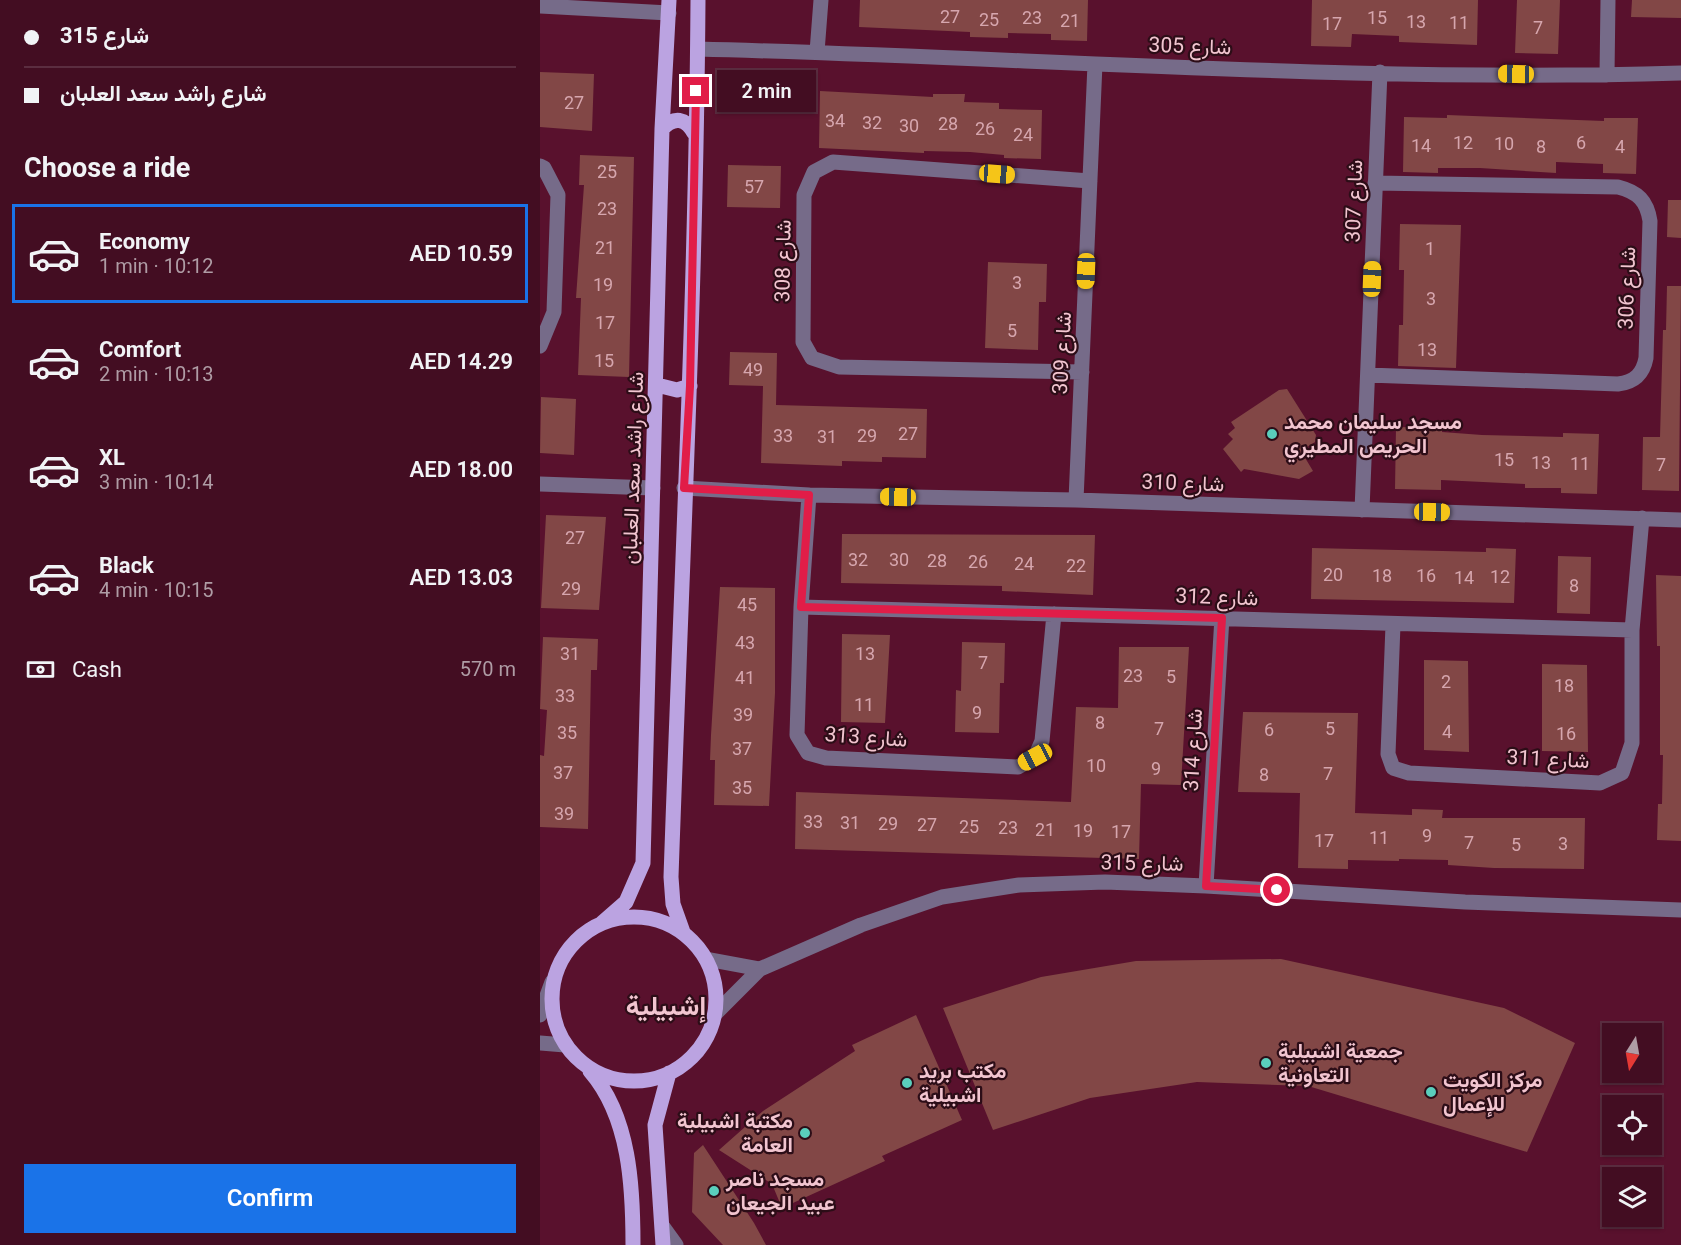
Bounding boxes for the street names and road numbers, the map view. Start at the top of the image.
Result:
street label: شارع 305 [1148,33,1232,61]
street label: شارع 307 [1341,159,1369,243]
street label: شارع 308 [770,219,798,303]
street label: شارع 306 [1614,246,1642,330]
street label: شارع 309 [1048,311,1078,395]
street label: شارع راشد سعد العلبان [618,371,650,565]
street label: شارع 310 [1141,470,1225,498]
street label: شارع 312 [1175,584,1259,612]
street label: شارع 314 [1179,708,1209,792]
street label: شارع 313 [824,722,908,754]
street label: شارع 311 [1506,745,1590,775]
street label: شارع 315 [1100,850,1184,878]

